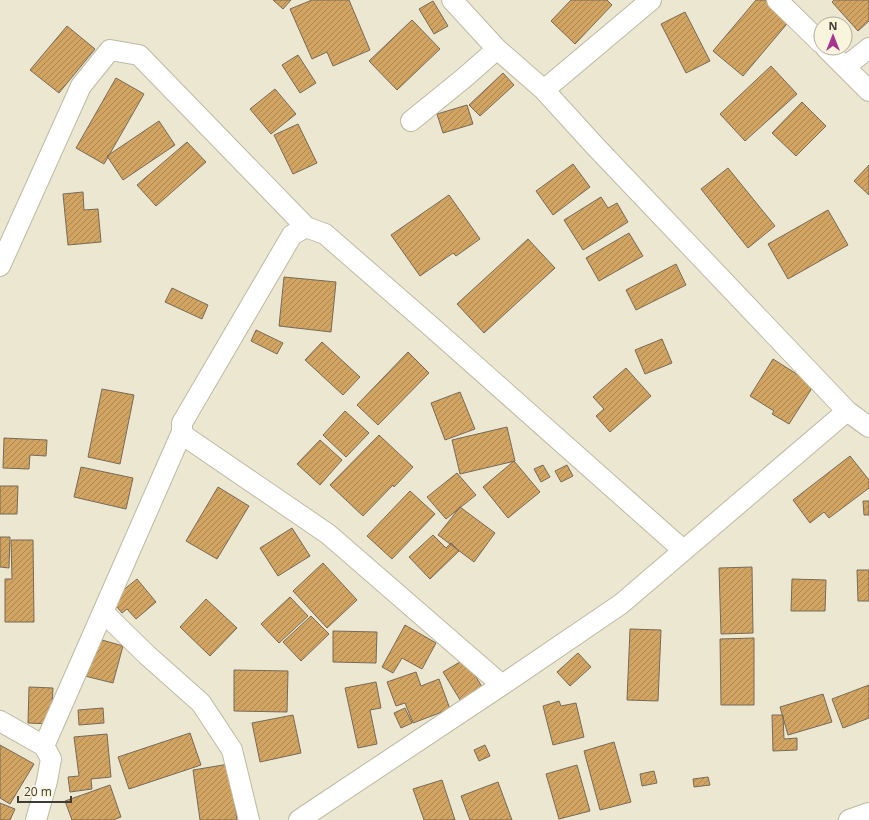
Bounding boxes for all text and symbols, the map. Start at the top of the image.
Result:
north arrow [813,16,853,56]
text: N [829,18,837,33]
scale bar [18,778,71,804]
text: 20 m [24,783,52,800]

